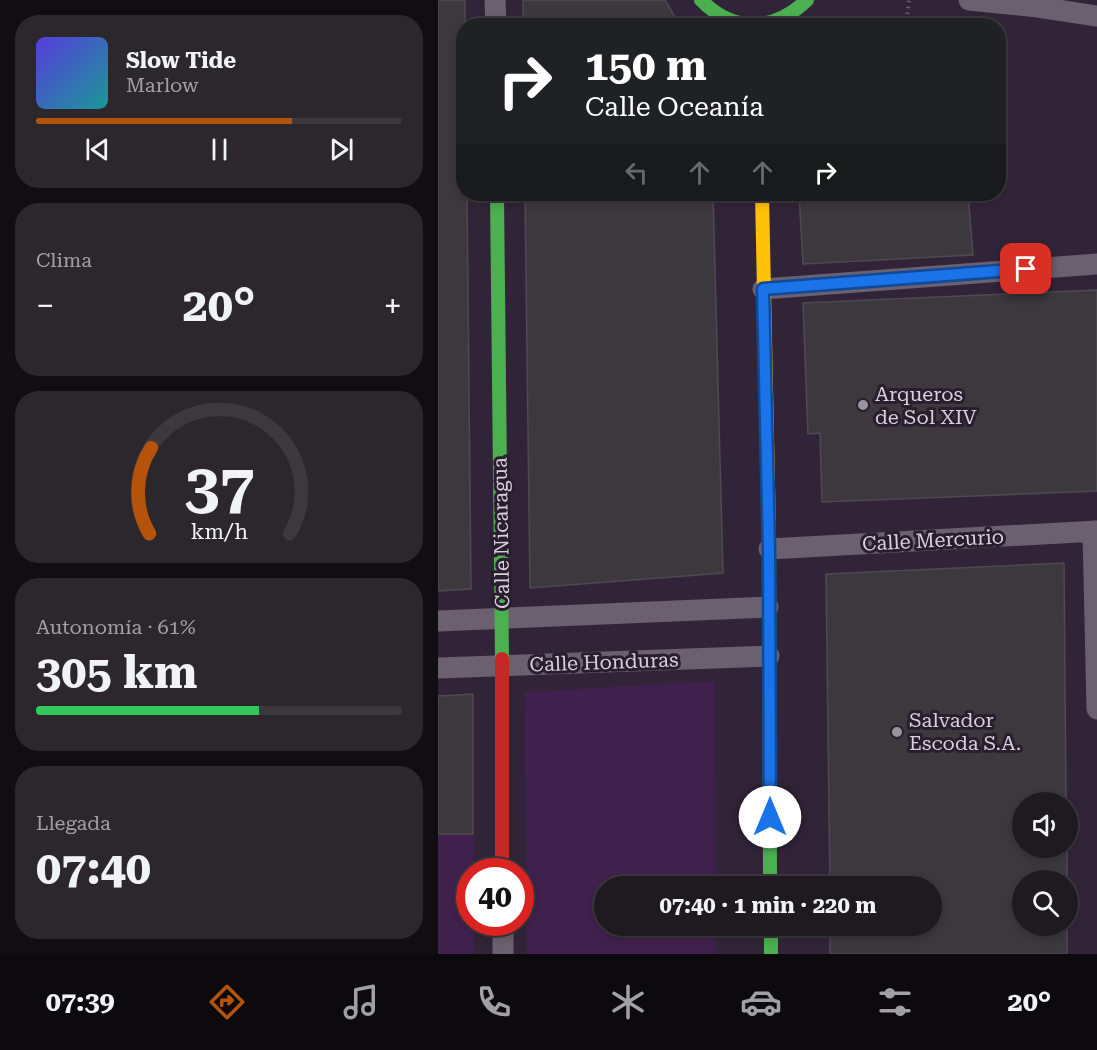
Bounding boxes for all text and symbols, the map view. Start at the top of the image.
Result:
text: 150 m [585,41,707,90]
icon: right [486,42,564,120]
text: Slow Tide [126,48,236,73]
text: Marlow [126,73,199,97]
text: Calle Oceanía [585,91,764,123]
icon: previous [81,133,114,166]
icon: pause [203,133,236,166]
icon: next [325,133,358,166]
icon: left [620,156,653,189]
icon: ahead [683,156,716,189]
icon: ahead [746,156,779,189]
icon: right [809,156,842,189]
pin [1000,243,1051,294]
text: Clima [36,248,92,272]
icon: arrive [1009,252,1042,285]
text: 20° [183,279,255,332]
text: − [36,286,54,325]
text: + [384,286,402,325]
place label: Arqueros de Sol XIV [875,382,976,429]
marker: Arqueros de Sol XIV [856,398,870,412]
text: 37 [184,450,254,523]
street label: Calle Nicaragua [488,457,514,609]
text: km/h [190,519,248,544]
street label: Calle Mercurio [861,524,1005,556]
text: Autonomía · 61% [36,615,196,639]
text: 305 km [36,646,197,699]
street label: Calle Honduras [529,647,679,677]
place label: Salvador Escoda S.A. [909,708,1021,755]
marker: Salvador Escoda S.A. [890,725,904,739]
position arrow [738,785,802,849]
map controls [1012,792,1078,936]
button: sound [1012,792,1078,858]
text: Llegada [36,811,111,835]
text: 07:40 [36,842,151,895]
speed limit sign: 40 [456,858,534,936]
button: search [1012,870,1078,936]
text: 07:40 · 1 min · 220 m [659,893,877,918]
icon: directions [206,981,248,1023]
icon: music [340,981,382,1023]
icon: phone [473,981,515,1023]
icon: climate [607,981,649,1023]
icon: car [740,981,782,1023]
icon: filters [874,981,916,1023]
text: 07:39 [46,986,115,1018]
text: 20° [1008,986,1051,1018]

